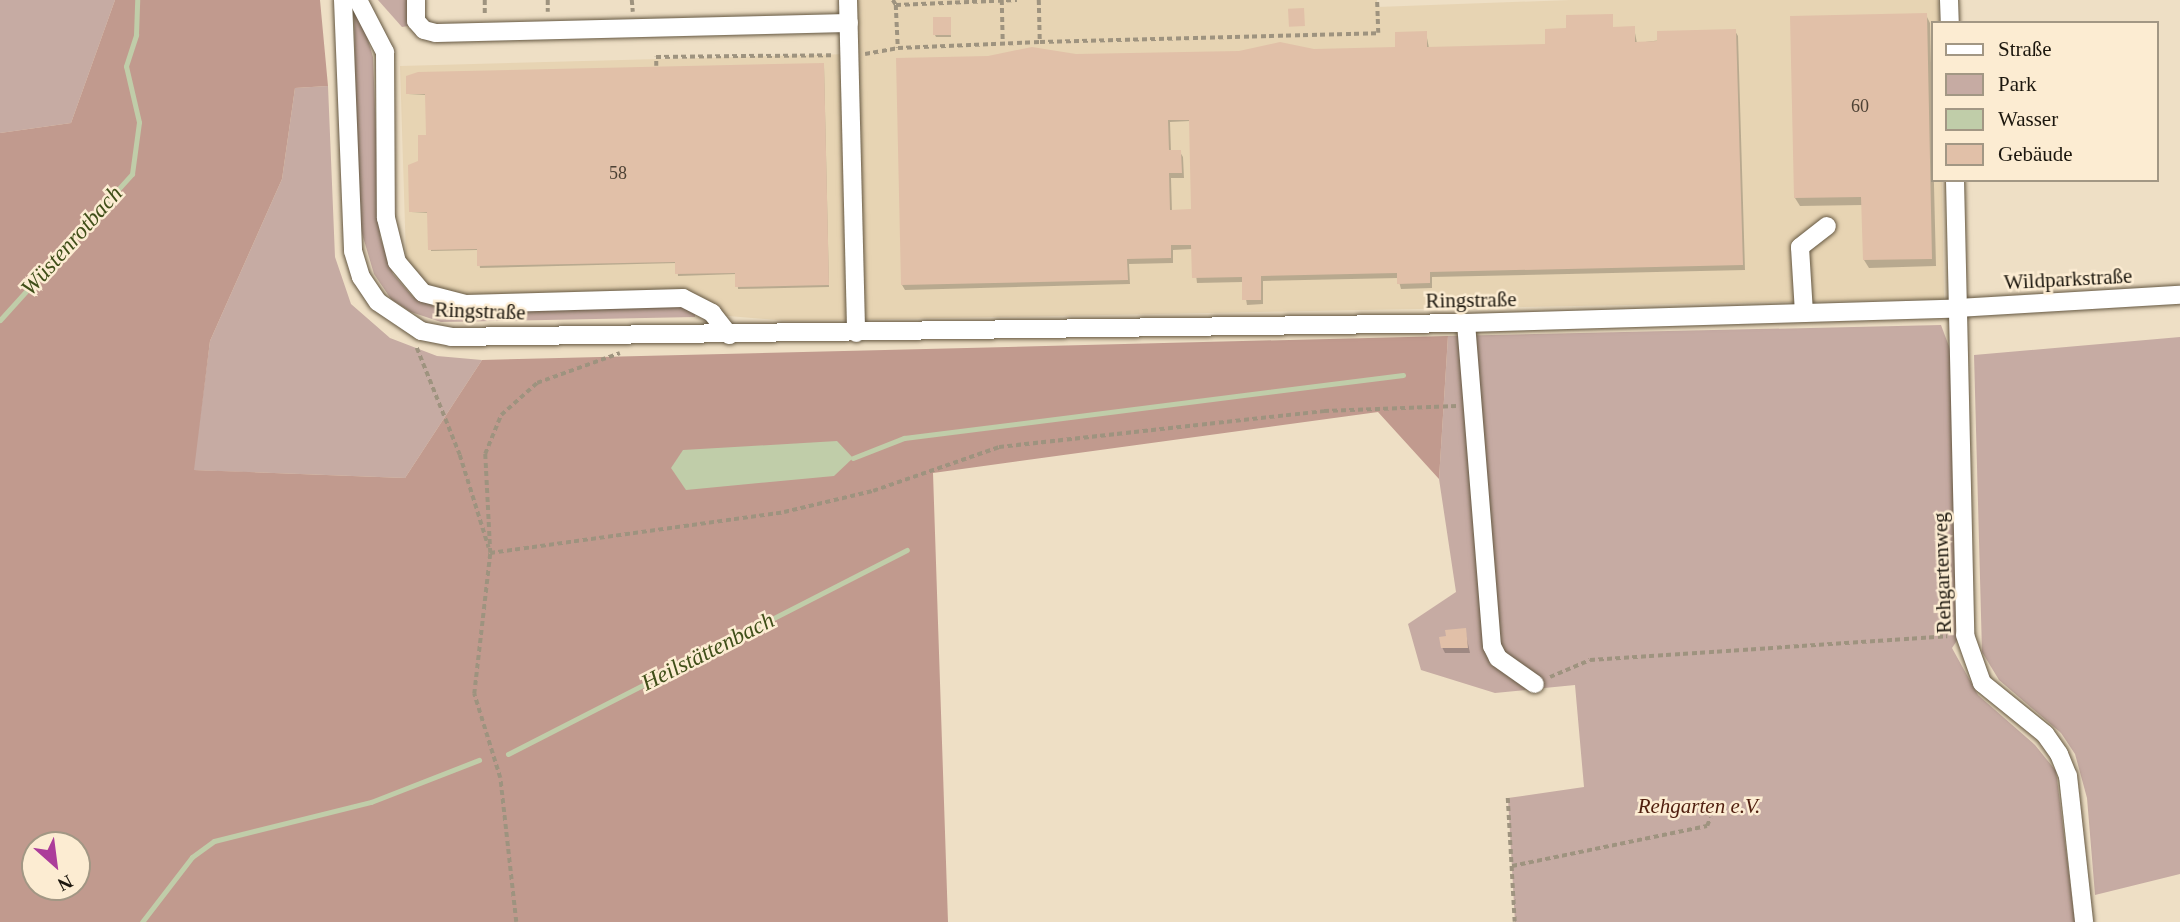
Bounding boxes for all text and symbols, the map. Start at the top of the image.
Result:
legend [1932,21,2159,182]
text: Straße [1998,37,2052,61]
text: Park [1998,72,2037,96]
house number: 60 [1851,95,1869,117]
text: Wasser [1998,107,2058,131]
text: Gebäude [1998,142,2073,166]
house number: 58 [609,162,627,184]
water label: Wüstenrotbach [15,180,129,302]
street label: Wildparkstraße [2003,263,2133,295]
street label: Ringstraße [1425,287,1517,313]
street label: Ringstraße [434,297,526,325]
street label: Rehgartenweg [1927,512,1957,634]
water label: Heilstättenbach [637,607,779,697]
park label: Rehgarten e.V. [1638,793,1760,819]
north arrow [21,831,91,901]
text: N [54,871,76,896]

